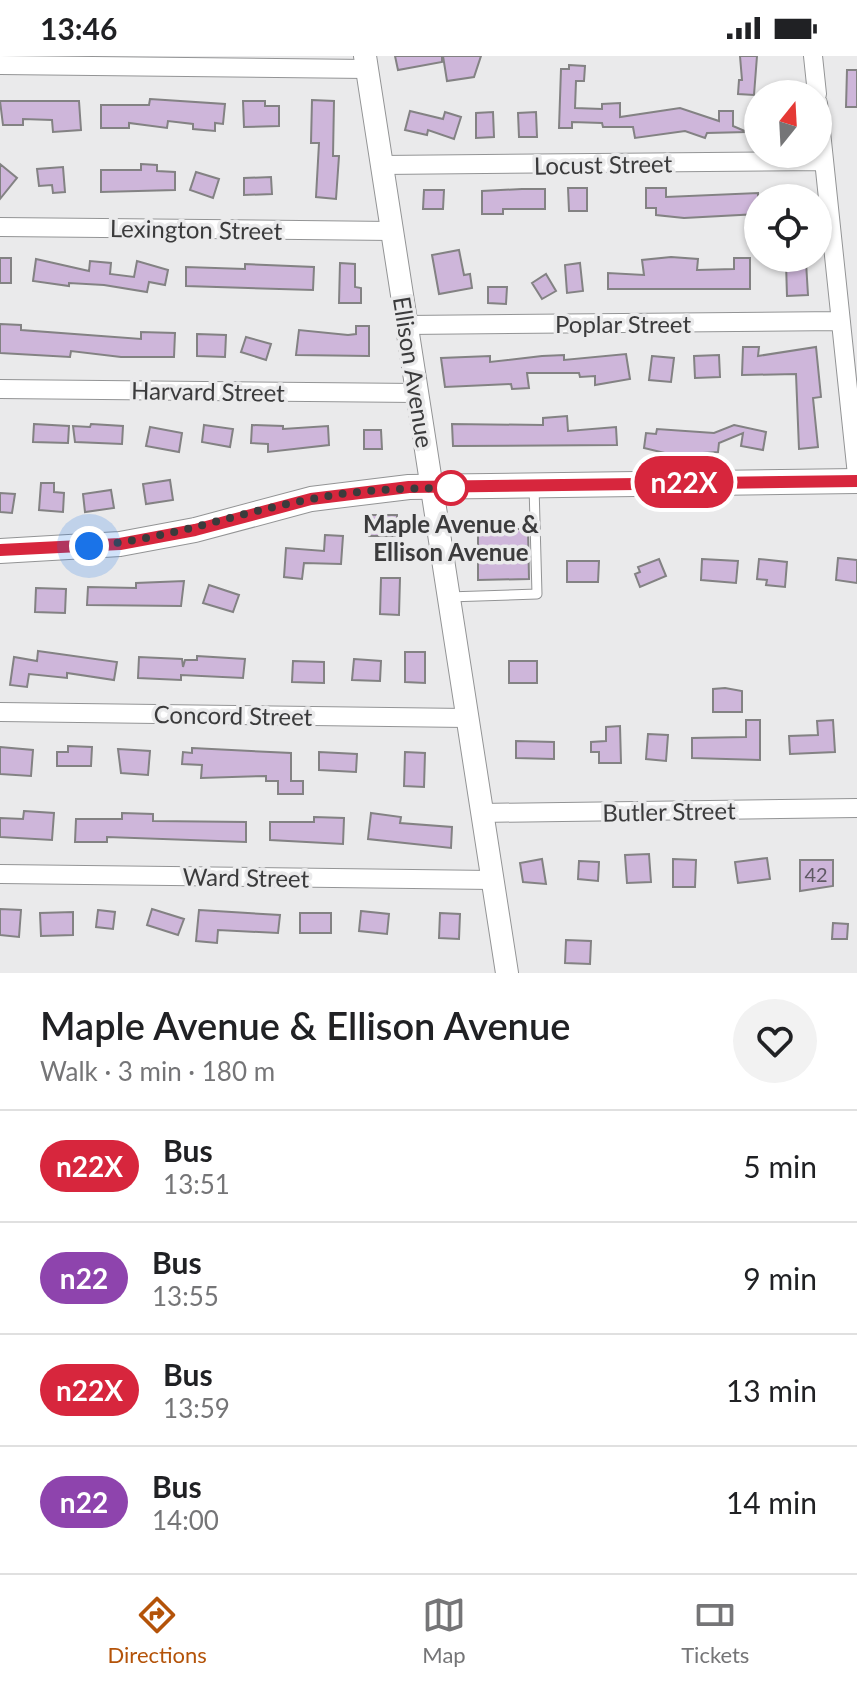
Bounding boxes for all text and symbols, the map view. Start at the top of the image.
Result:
text: 13:46 [40,10,117,46]
north arrow [744,80,832,168]
map controls [744,80,832,272]
street label: Locust Street [534,148,673,180]
button: locate [744,184,832,272]
street label: Lexington Street [110,213,283,245]
street label: Ellison Avenue [388,294,440,450]
street label: Poplar Street [555,309,691,338]
street label: Harvard Street [131,375,285,407]
line badge: n22X [628,456,740,508]
text: n22X [650,465,718,499]
marker: Maple Avenue & Ellison Avenue [434,471,468,505]
place label: Maple Avenue & Ellison Avenue [363,509,540,566]
your location [69,526,109,566]
street label: Concord Street [153,699,313,731]
street label: Butler Street [602,795,736,827]
street label: Ward Street [183,861,310,893]
house number: 42 [804,862,828,886]
button: heart [733,999,817,1083]
text: Maple Avenue & Ellison Avenue [40,1002,570,1048]
text: Walk · 3 min · 180 m [40,1055,275,1087]
text: Bus [163,1132,213,1168]
text: 5 min [743,1148,817,1184]
text: n22X [56,1149,123,1183]
text: 13:51 [163,1168,230,1200]
text: Bus [152,1244,202,1280]
text: 9 min [743,1260,817,1296]
text: n22 [60,1261,108,1295]
text: 13:55 [152,1280,219,1312]
text: Bus [163,1356,213,1392]
text: 13 min [726,1372,817,1408]
text: n22X [56,1373,123,1407]
text: 13:59 [163,1392,230,1424]
text: Bus [152,1468,202,1504]
text: 14 min [726,1484,817,1520]
text: n22 [60,1485,108,1519]
text: 14:00 [152,1504,219,1536]
tab: Directions [108,1593,207,1668]
tab: Map [422,1593,466,1668]
tab: Tickets [681,1593,749,1668]

